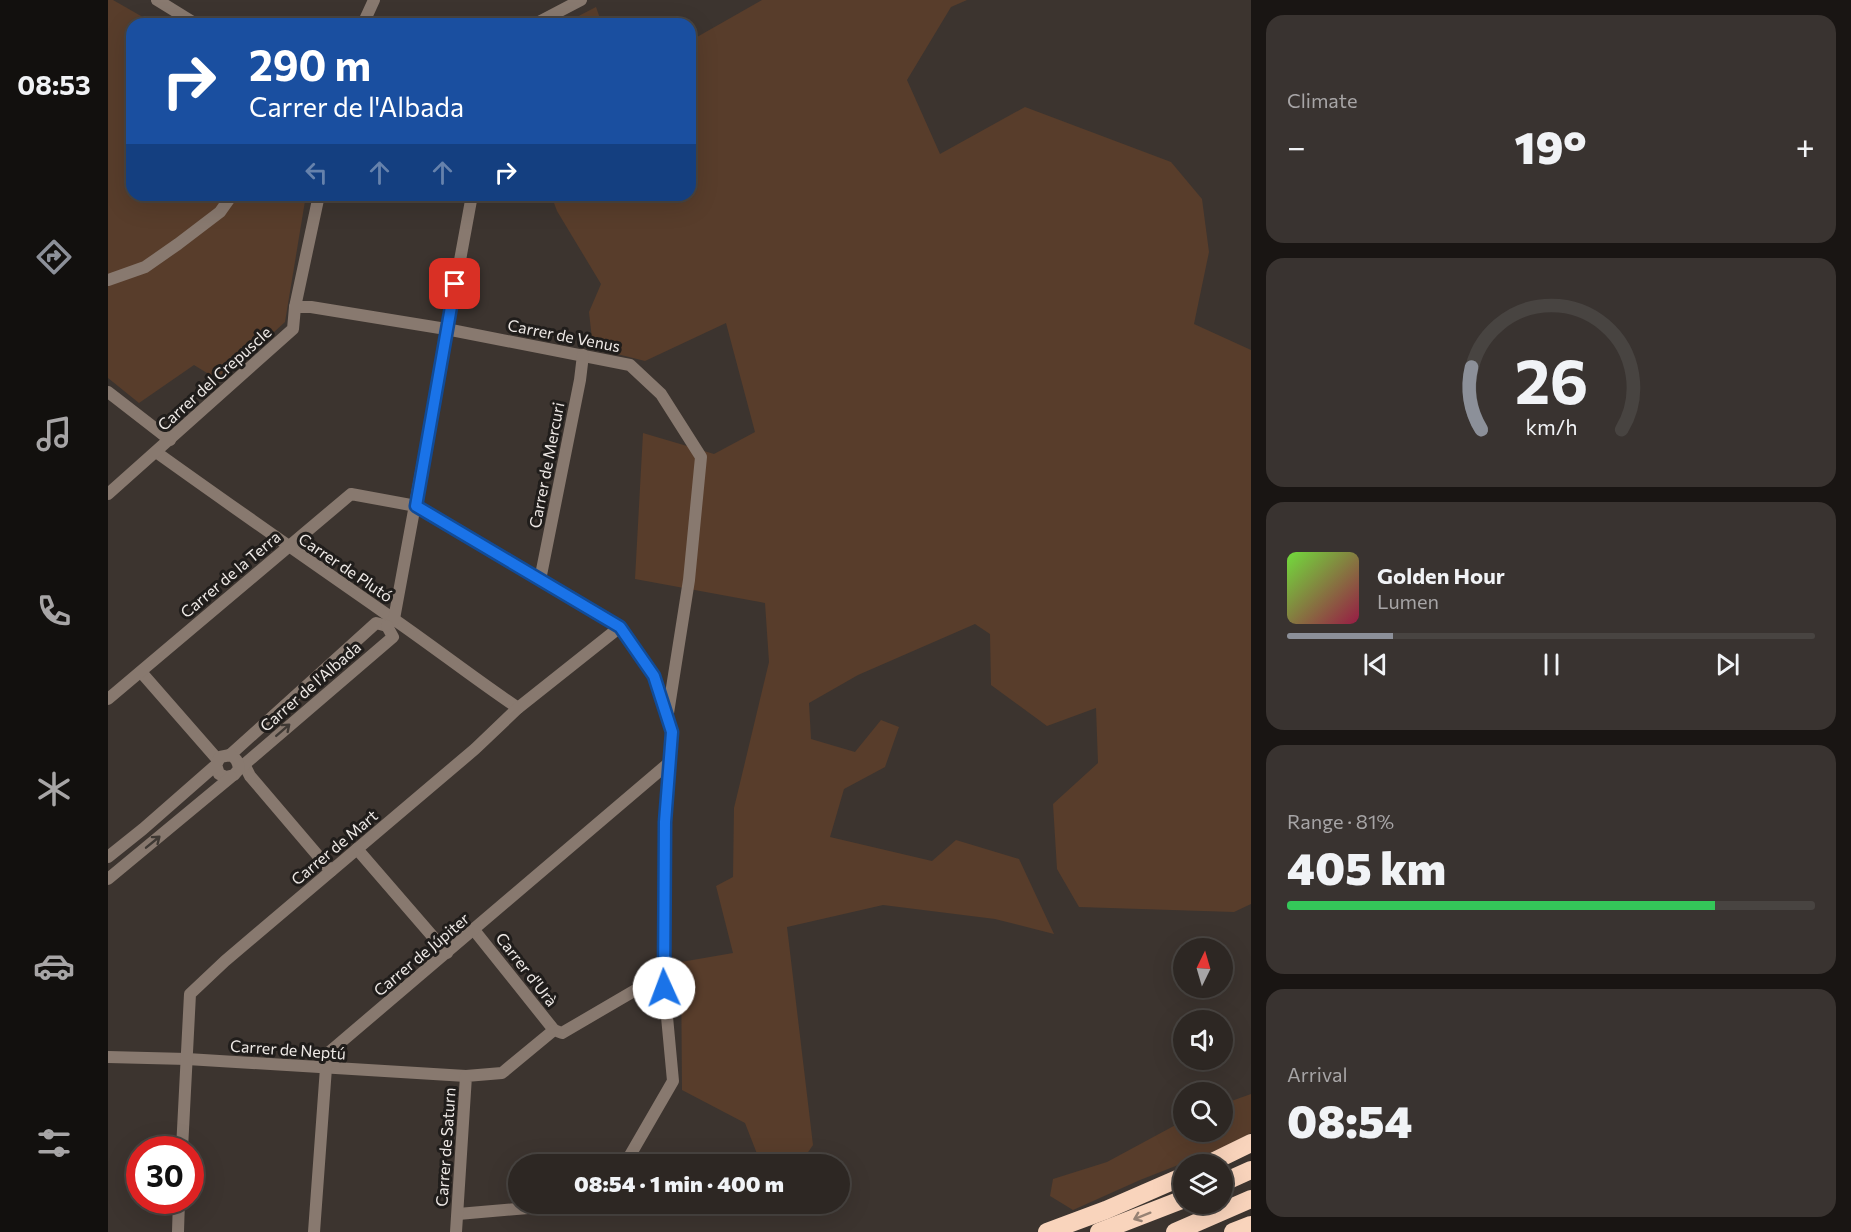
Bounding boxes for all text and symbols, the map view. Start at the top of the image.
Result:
text: 290 m [249,38,371,90]
icon: right [150,42,228,120]
text: 08:53 [17,68,91,101]
text: Climate [1287,88,1357,112]
text: Carrer de l'Albada [249,90,464,123]
text: 19° [1515,118,1587,173]
text: − [1287,125,1306,166]
text: + [1796,125,1815,166]
icon: left [300,156,333,189]
icon: ahead [363,156,396,189]
icon: ahead [426,156,459,189]
icon: right [489,156,522,189]
icon: directions [33,236,75,278]
pin [429,258,480,309]
icon: arrive [438,267,471,300]
street label: Carrer de Venus [506,315,622,355]
street label: Carrer del Crepuscle [153,322,275,434]
text: 26 [1514,341,1588,417]
street label: Carrer de Mercuri [524,401,568,529]
icon: music [33,413,75,455]
text: km/h [1525,413,1577,439]
street label: Carrer de la Terra [176,527,284,621]
street label: Carrer de Plutó [295,528,397,606]
text: Golden Hour [1377,562,1505,589]
text: Lumen [1377,589,1439,613]
icon: phone [33,590,75,632]
street label: Carrer de l'Albada [256,637,364,735]
icon: previous [1359,648,1392,681]
icon: pause [1535,648,1568,681]
icon: next [1711,648,1744,681]
one-way arrow [275,723,290,737]
icon: climate [33,768,75,810]
street label: Carrer de Mart [287,805,381,889]
text: Range · 81% [1287,809,1394,833]
one-way arrow [145,835,161,848]
text: 405 km [1287,839,1446,894]
street label: Carrer de Júpiter [369,908,473,999]
street label: Carrer d'Urà [492,928,562,1010]
north arrow [1173,938,1233,998]
map controls [1173,938,1233,1214]
icon: car [33,945,75,987]
position arrow [632,956,696,1020]
button: sound [1173,1010,1233,1070]
street label: Carrer de Neptú [230,1035,346,1063]
text: Arrival [1287,1062,1348,1086]
button: search [1173,1082,1233,1142]
street label: Carrer de Saturn [431,1087,459,1207]
text: 08:54 [1287,1092,1412,1147]
icon: filters [33,1122,75,1164]
speed limit sign: 30 [126,1136,204,1214]
button: layers [1173,1154,1233,1214]
text: 08:54 · 1 min · 400 m [574,1170,784,1197]
one-way arrow [1133,1211,1151,1222]

